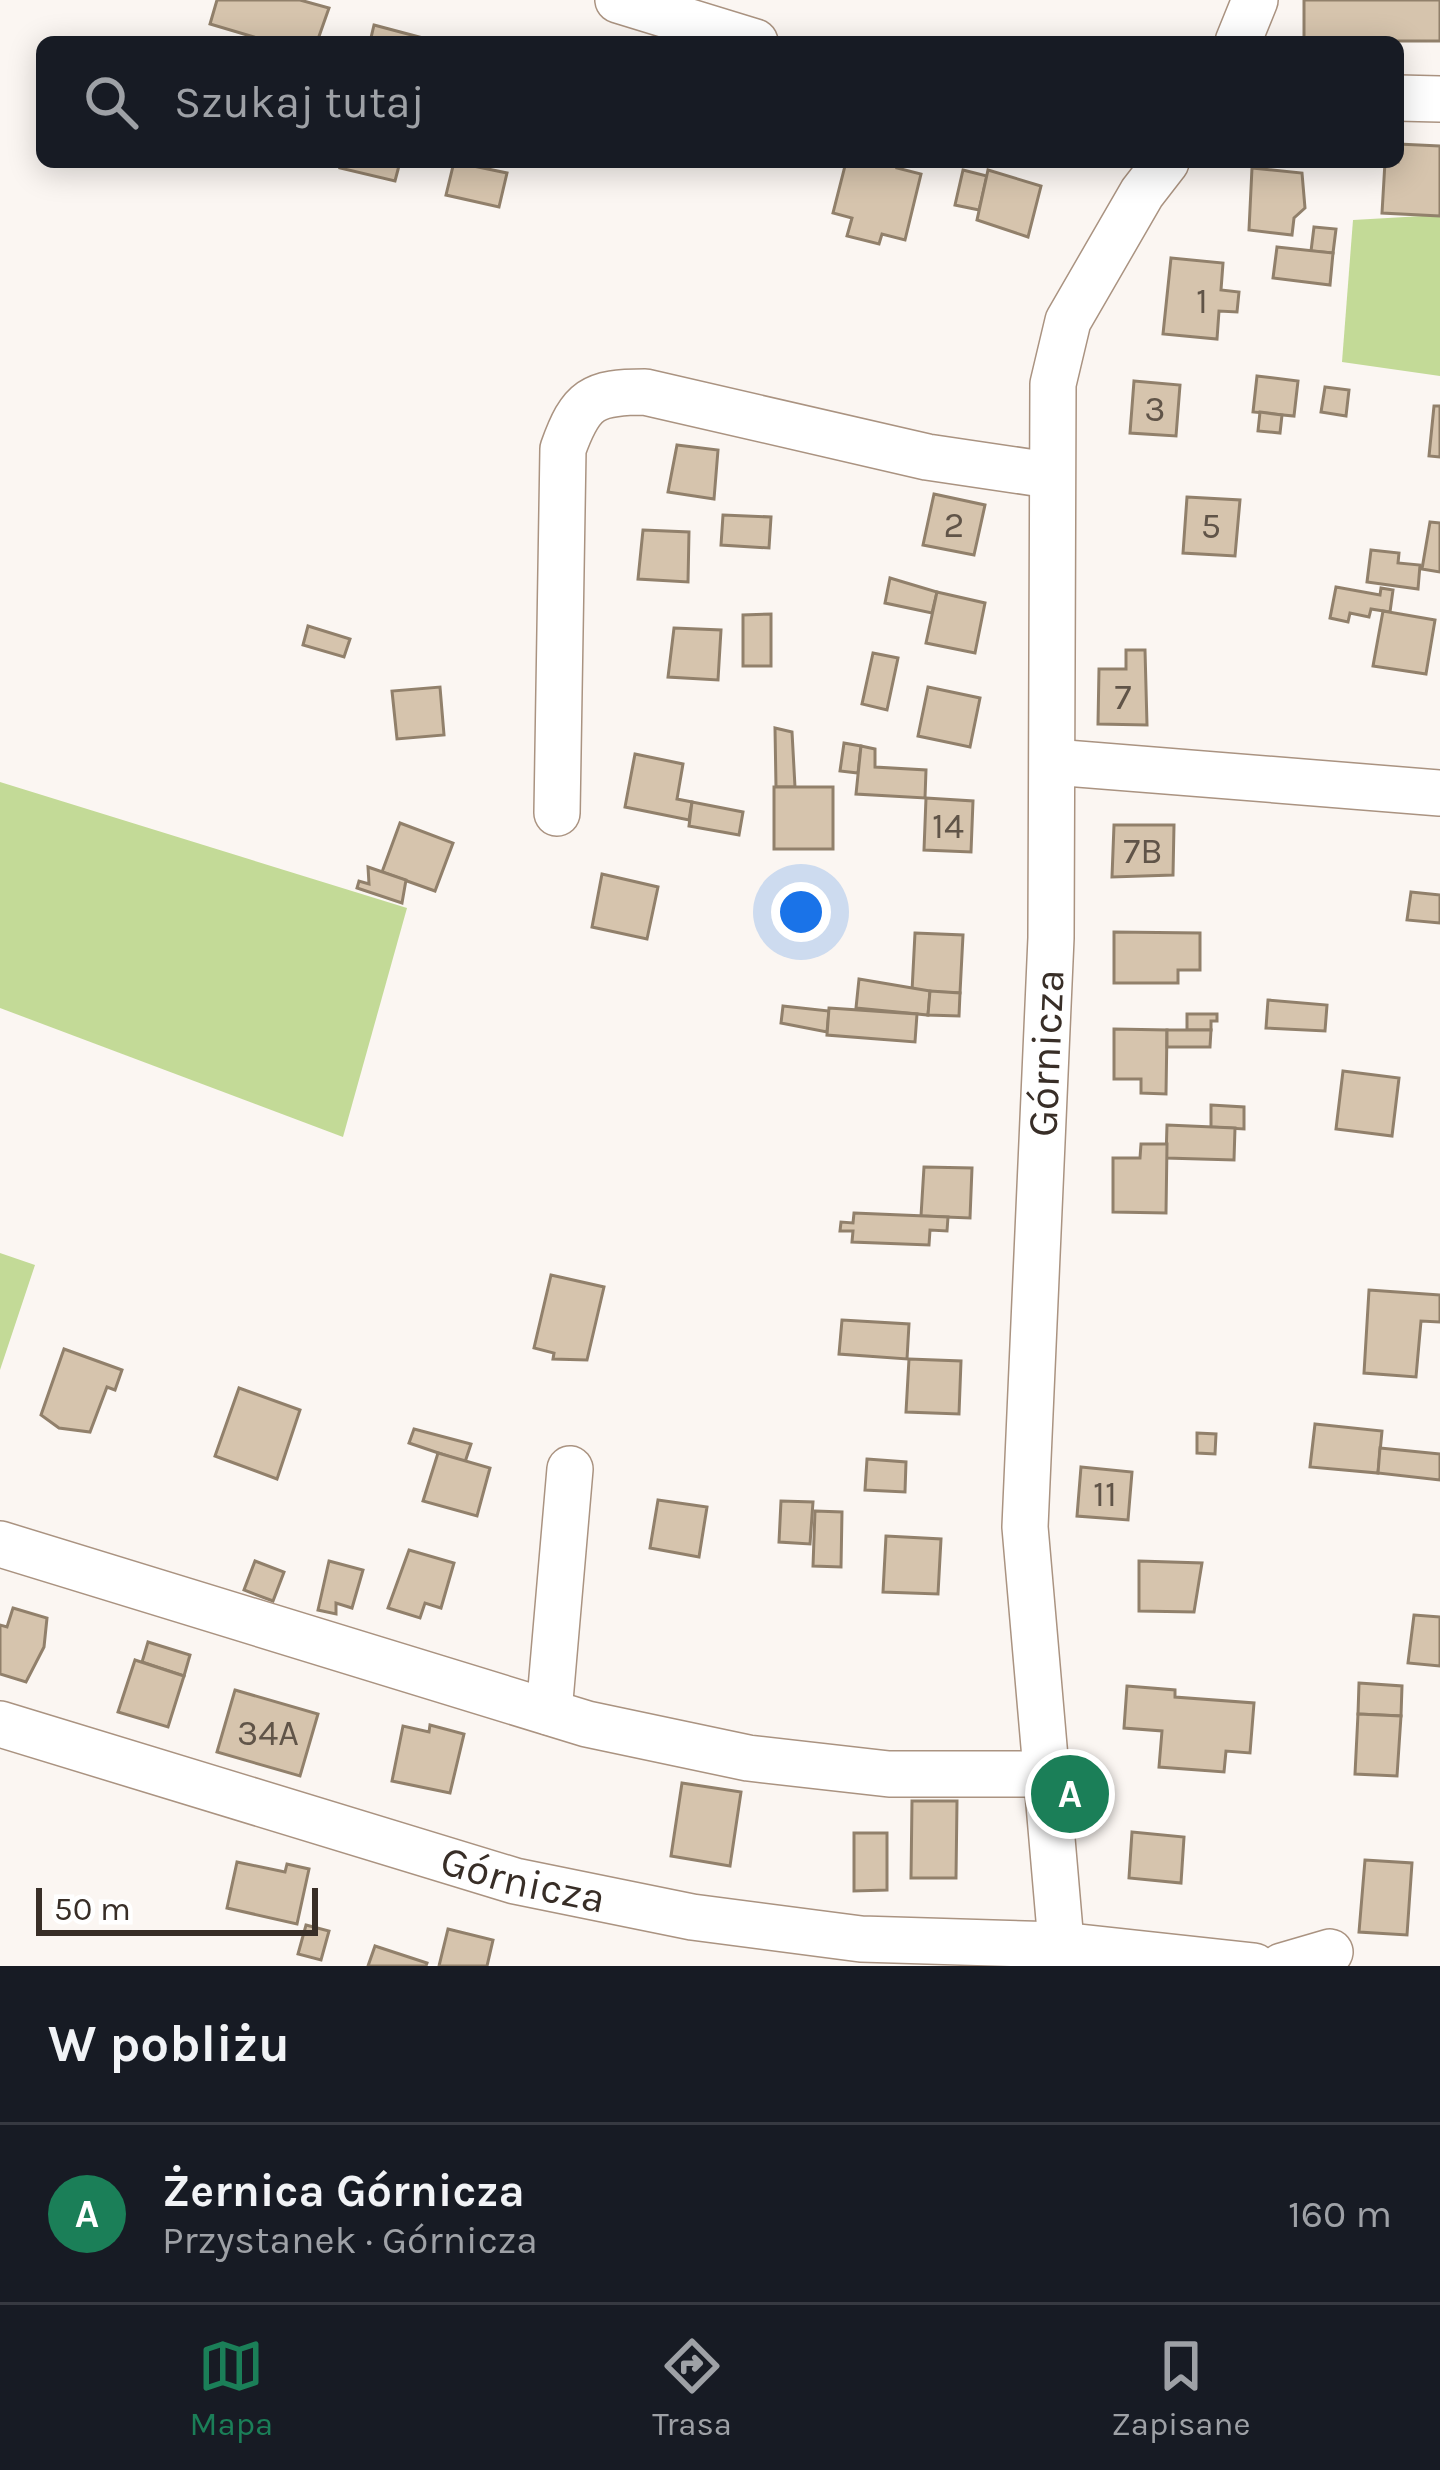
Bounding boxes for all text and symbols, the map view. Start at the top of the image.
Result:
search box [36,36,1404,168]
icon: search [78,69,144,135]
text: Szukaj tutaj [174,76,425,128]
house number: 1 [1196,280,1208,322]
house number: 3 [1144,388,1166,430]
house number: 2 [944,504,964,546]
house number: 5 [1201,505,1221,547]
house number: 7 [1115,676,1132,718]
house number: 14 [932,805,964,847]
house number: 7B [1123,830,1163,872]
your location [771,882,831,942]
street label: Górnicza [1017,968,1075,1138]
house number: 11 [1093,1473,1117,1515]
house number: 34A [237,1712,299,1754]
pin: A [1031,1749,1109,1839]
street label: Górnicza [435,1835,610,1924]
scale bar [36,1882,318,1935]
text: 50 m [54,1890,131,1928]
text: W pobliżu [48,2014,290,2074]
text: Żernica Górnicza [162,2165,525,2217]
text: A [75,2191,99,2237]
text: 160 m [1288,2191,1392,2237]
text: Przystanek · Górnicza [162,2217,538,2263]
tab: Mapa [190,2333,273,2443]
tab: Trasa [652,2333,732,2443]
tab: Zapisane [1111,2333,1250,2443]

